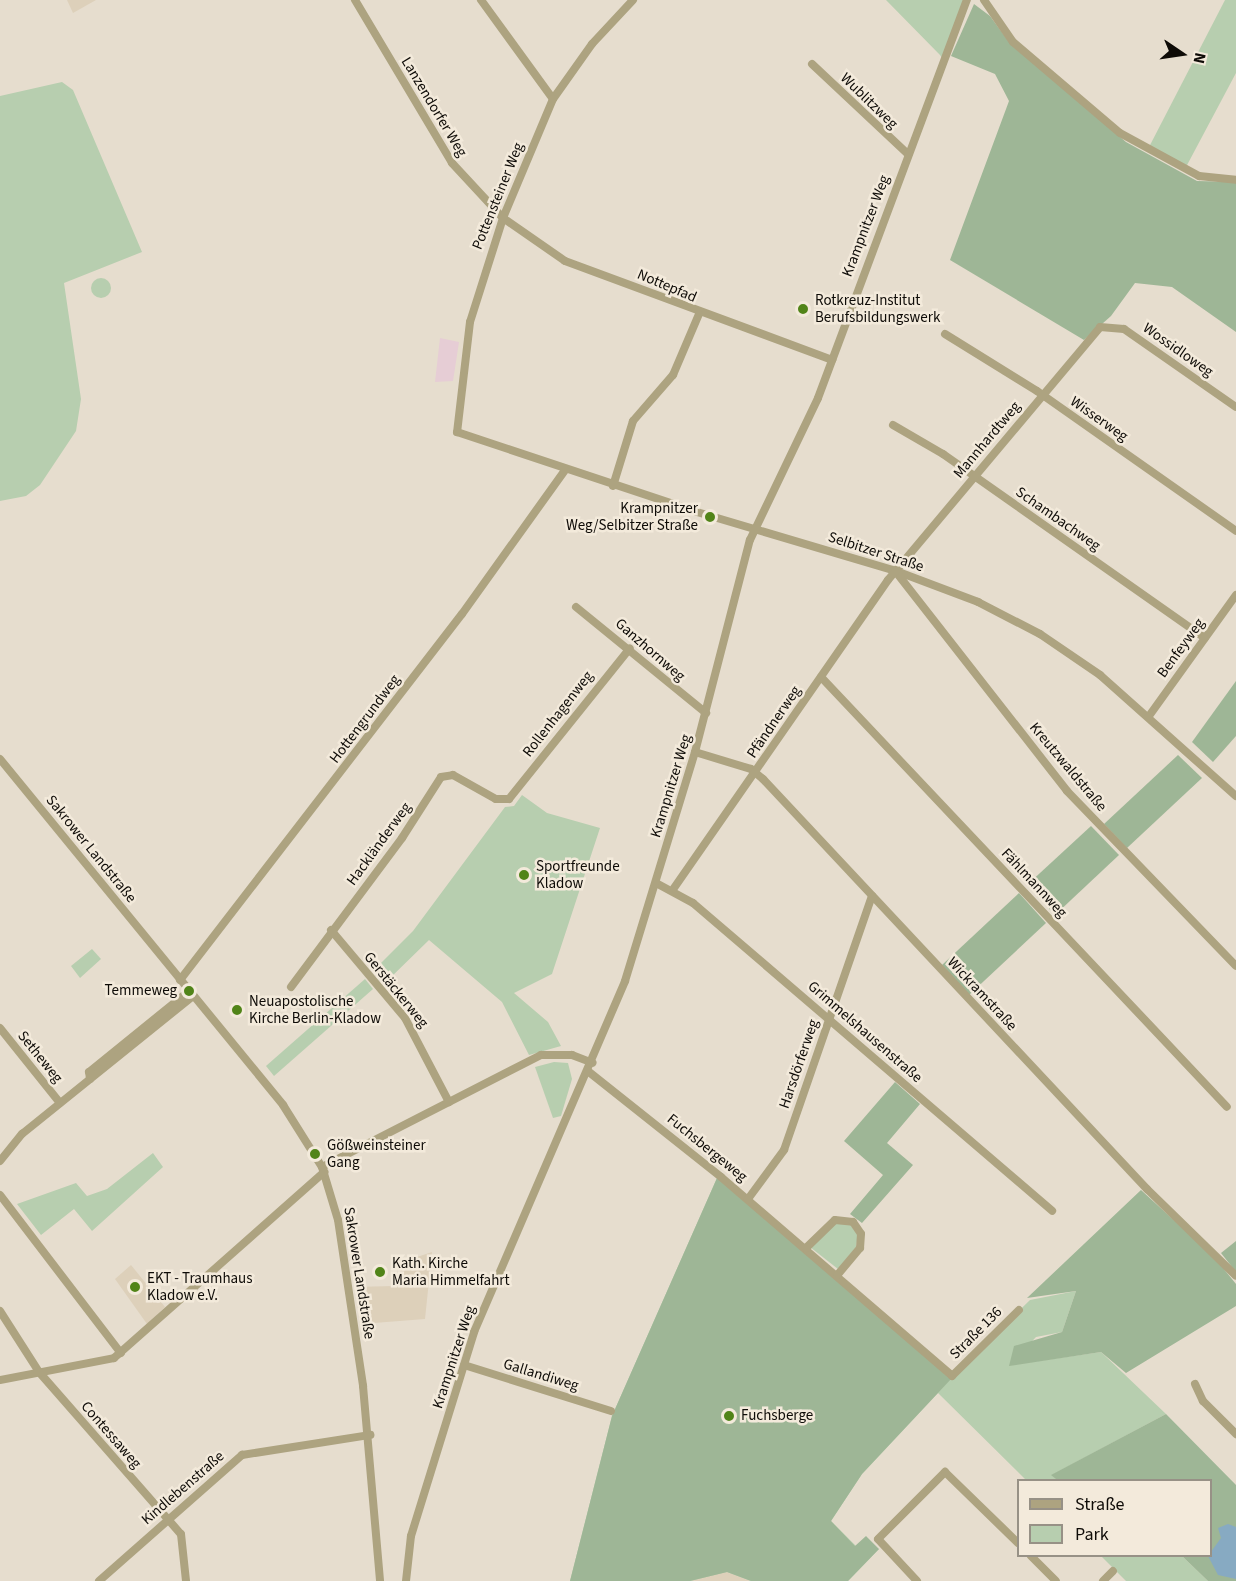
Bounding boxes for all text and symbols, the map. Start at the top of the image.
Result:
north arrow [1152,24,1212,84]
text: N [1188,50,1211,66]
street label: Lanzendorfer Weg [397,54,471,160]
street label: Wublitzweg [837,69,901,133]
street label: Pottensteiner Weg [468,140,528,252]
street label: Krampnitzer Weg [838,173,894,279]
street label: Nottepfad [635,265,699,307]
place label: Rotkreuz-Institut Berufsbildungswerk [815,291,940,326]
marker: Rotkreuz-Institut Berufsbildungswerk [796,302,810,316]
street label: Wossidloweg [1139,319,1217,381]
street label: Wisserweg [1067,393,1131,445]
street label: Mannhardtweg [950,398,1024,482]
street label: Schambachweg [1012,483,1104,555]
place label: Krampnitzer Weg/Selbitzer Straße [566,499,698,534]
marker: Krampnitzer Weg/Selbitzer Straße [703,510,717,524]
street label: Selbitzer Straße [826,528,926,576]
street label: Ganzhornweg [611,615,689,685]
street label: Benfeyweg [1153,615,1209,681]
street label: Rollenhagenweg [519,667,597,761]
street label: Hottengrundweg [326,671,404,767]
street label: Pfändnerweg [743,682,805,762]
street label: Kreutzwaldstraße [1026,719,1110,815]
street label: Krampnitzer Weg [647,732,695,840]
street label: Sakrower Landstraße [42,791,140,907]
street label: Hackländerweg [343,799,415,889]
street label: Fählmannweg [997,845,1071,921]
place label: Sportfreunde Kladow [536,857,620,892]
marker: Sportfreunde Kladow [517,868,531,882]
street label: Gerstäckerweg [360,948,432,1032]
street label: Wickramstraße [943,953,1021,1035]
street label: Grimmelshausenstraße [804,977,926,1087]
place label: Temmeweg [105,982,177,1000]
marker: Temmeweg [182,984,196,998]
place label: Neuapostolische Kirche Berlin-Kladow [249,992,381,1027]
marker: Neuapostolische Kirche Berlin-Kladow [230,1003,244,1017]
street label: Harsdörferweg [775,1017,823,1111]
street label: Setheweg [14,1027,66,1087]
street label: Fuchsbergeweg [663,1110,751,1186]
place label: Gößweinsteiner Gang [327,1136,426,1171]
marker: Gößweinsteiner Gang [308,1147,322,1161]
street label: Sakrower Landstraße [340,1206,378,1340]
place label: Kath. Kirche Maria Himmelfahrt [392,1254,510,1289]
marker: Kath. Kirche Maria Himmelfahrt [373,1265,387,1279]
place label: EKT - Traumhaus Kladow e.V. [147,1269,253,1304]
marker: EKT - Traumhaus Kladow e.V. [128,1280,142,1294]
street label: Krampnitzer Weg [429,1303,479,1411]
street label: Straße 136 [946,1303,1006,1363]
street label: Gallandiweg [501,1355,581,1395]
street label: Contessaweg [77,1398,145,1472]
place label: Fuchsberge [741,1407,813,1425]
marker: Fuchsberge [722,1409,736,1423]
street label: Kindlebenstraße [138,1447,228,1529]
legend [1017,1479,1212,1557]
text: Straße [1075,1492,1124,1517]
text: Park [1075,1522,1109,1547]

